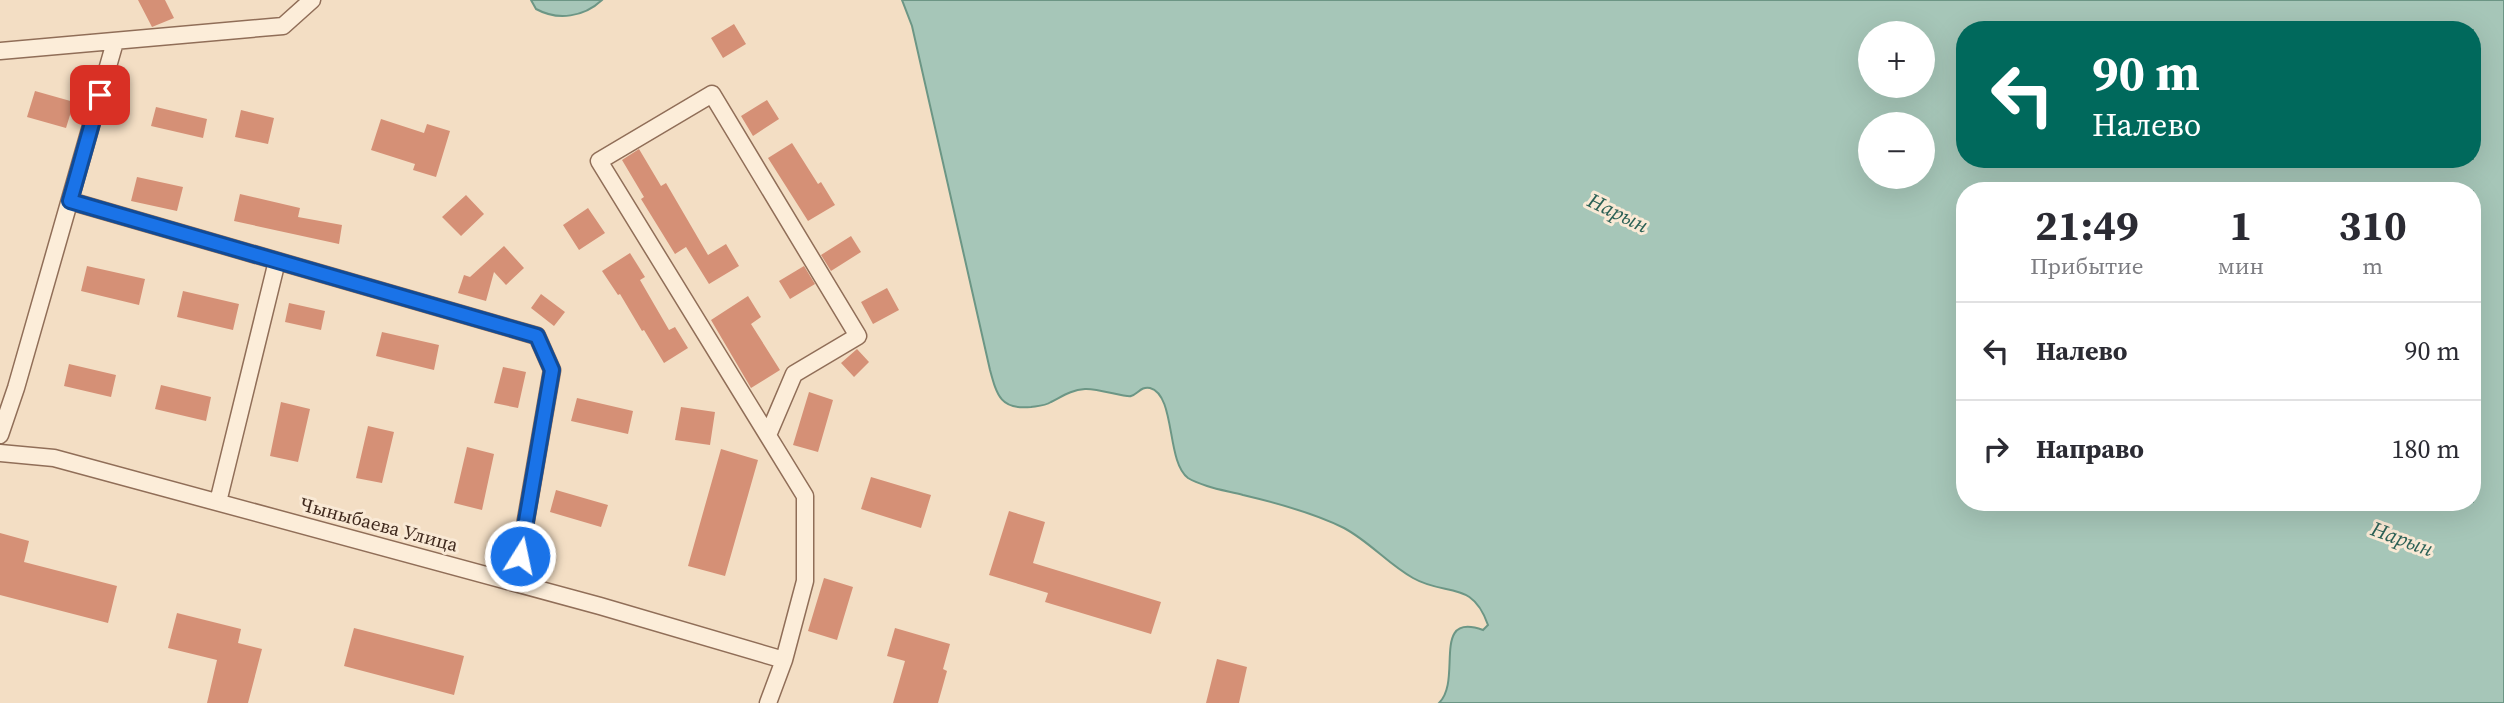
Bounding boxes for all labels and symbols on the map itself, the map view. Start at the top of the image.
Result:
pin [70,65,130,125]
water label: Нарын [1582,185,1653,240]
street label: Чыныбаева Улица [297,490,461,558]
water label: Нарын [2366,514,2437,563]
position arrow [483,519,557,593]

